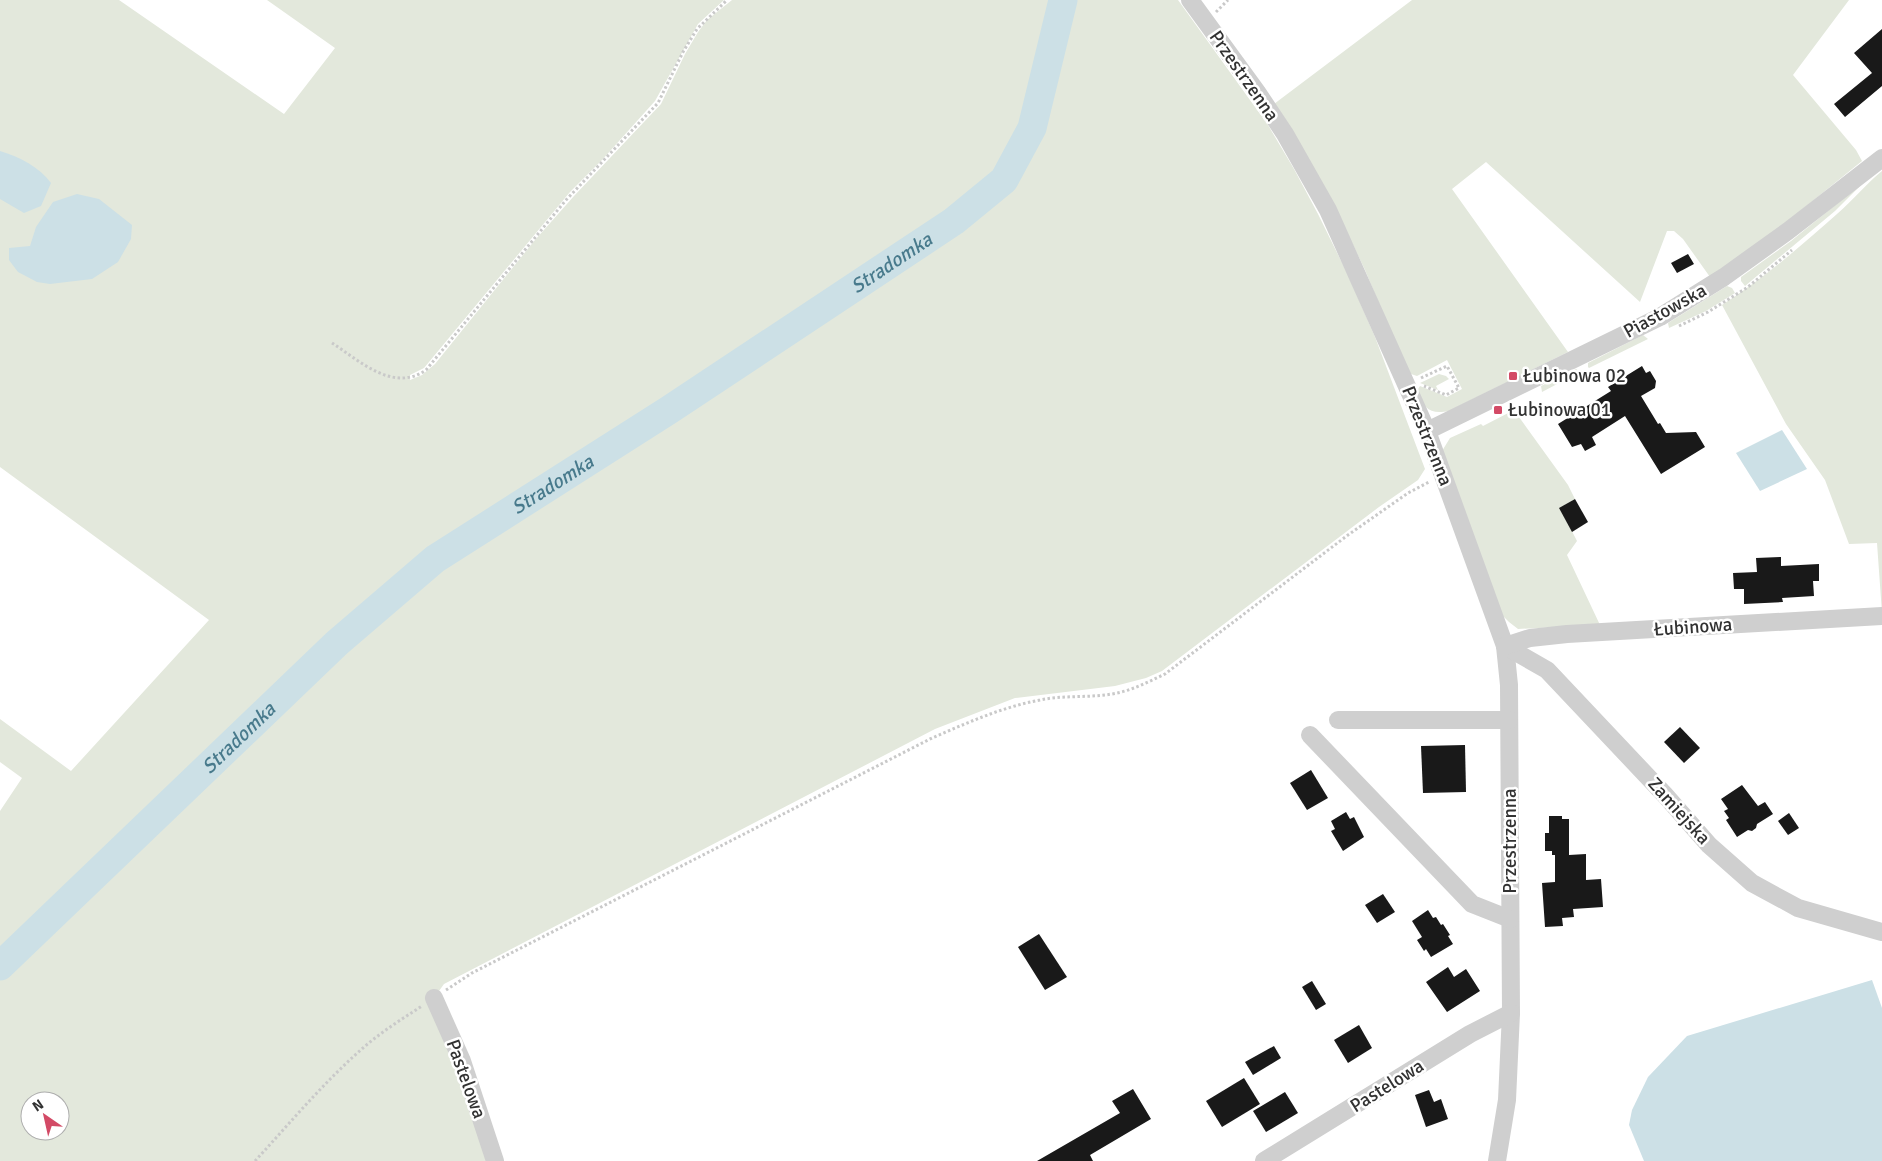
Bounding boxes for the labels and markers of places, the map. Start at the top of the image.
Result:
place label: Łubinowa 02 [1523,364,1626,388]
marker: Łubinowa 02 [1507,370,1519,382]
place label: Łubinowa 01 [1508,398,1611,422]
marker: Łubinowa 01 [1492,404,1504,416]

